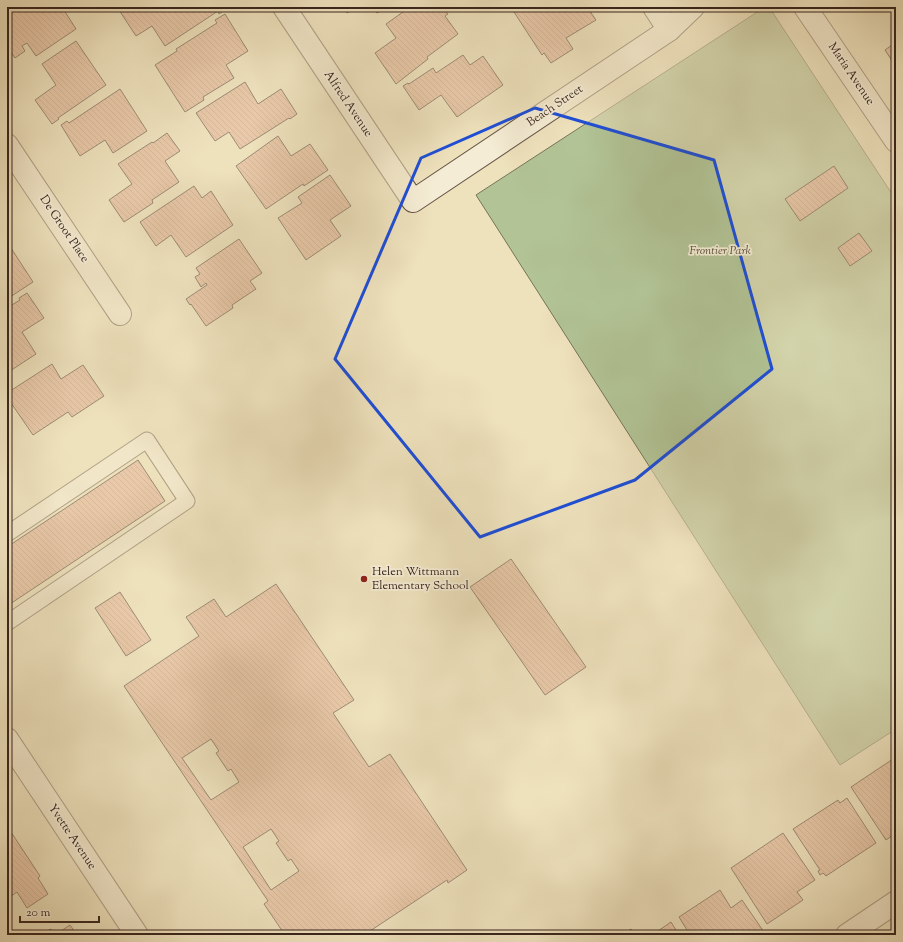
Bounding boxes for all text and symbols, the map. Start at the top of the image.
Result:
street label: Maria Avenue [823,39,879,109]
street label: Alfred Avenue [319,67,377,141]
street label: Beach Street [523,81,587,131]
street label: De Groot Place [35,192,94,267]
park label: Frontier Park [689,242,751,260]
place label: Helen Wittmann Elementary School [372,563,469,595]
marker: Helen Wittmann Elementary School [359,574,369,584]
street label: Yvette Avenue [43,801,101,874]
scale bar [20,898,99,924]
text: 20 m [26,904,51,922]

